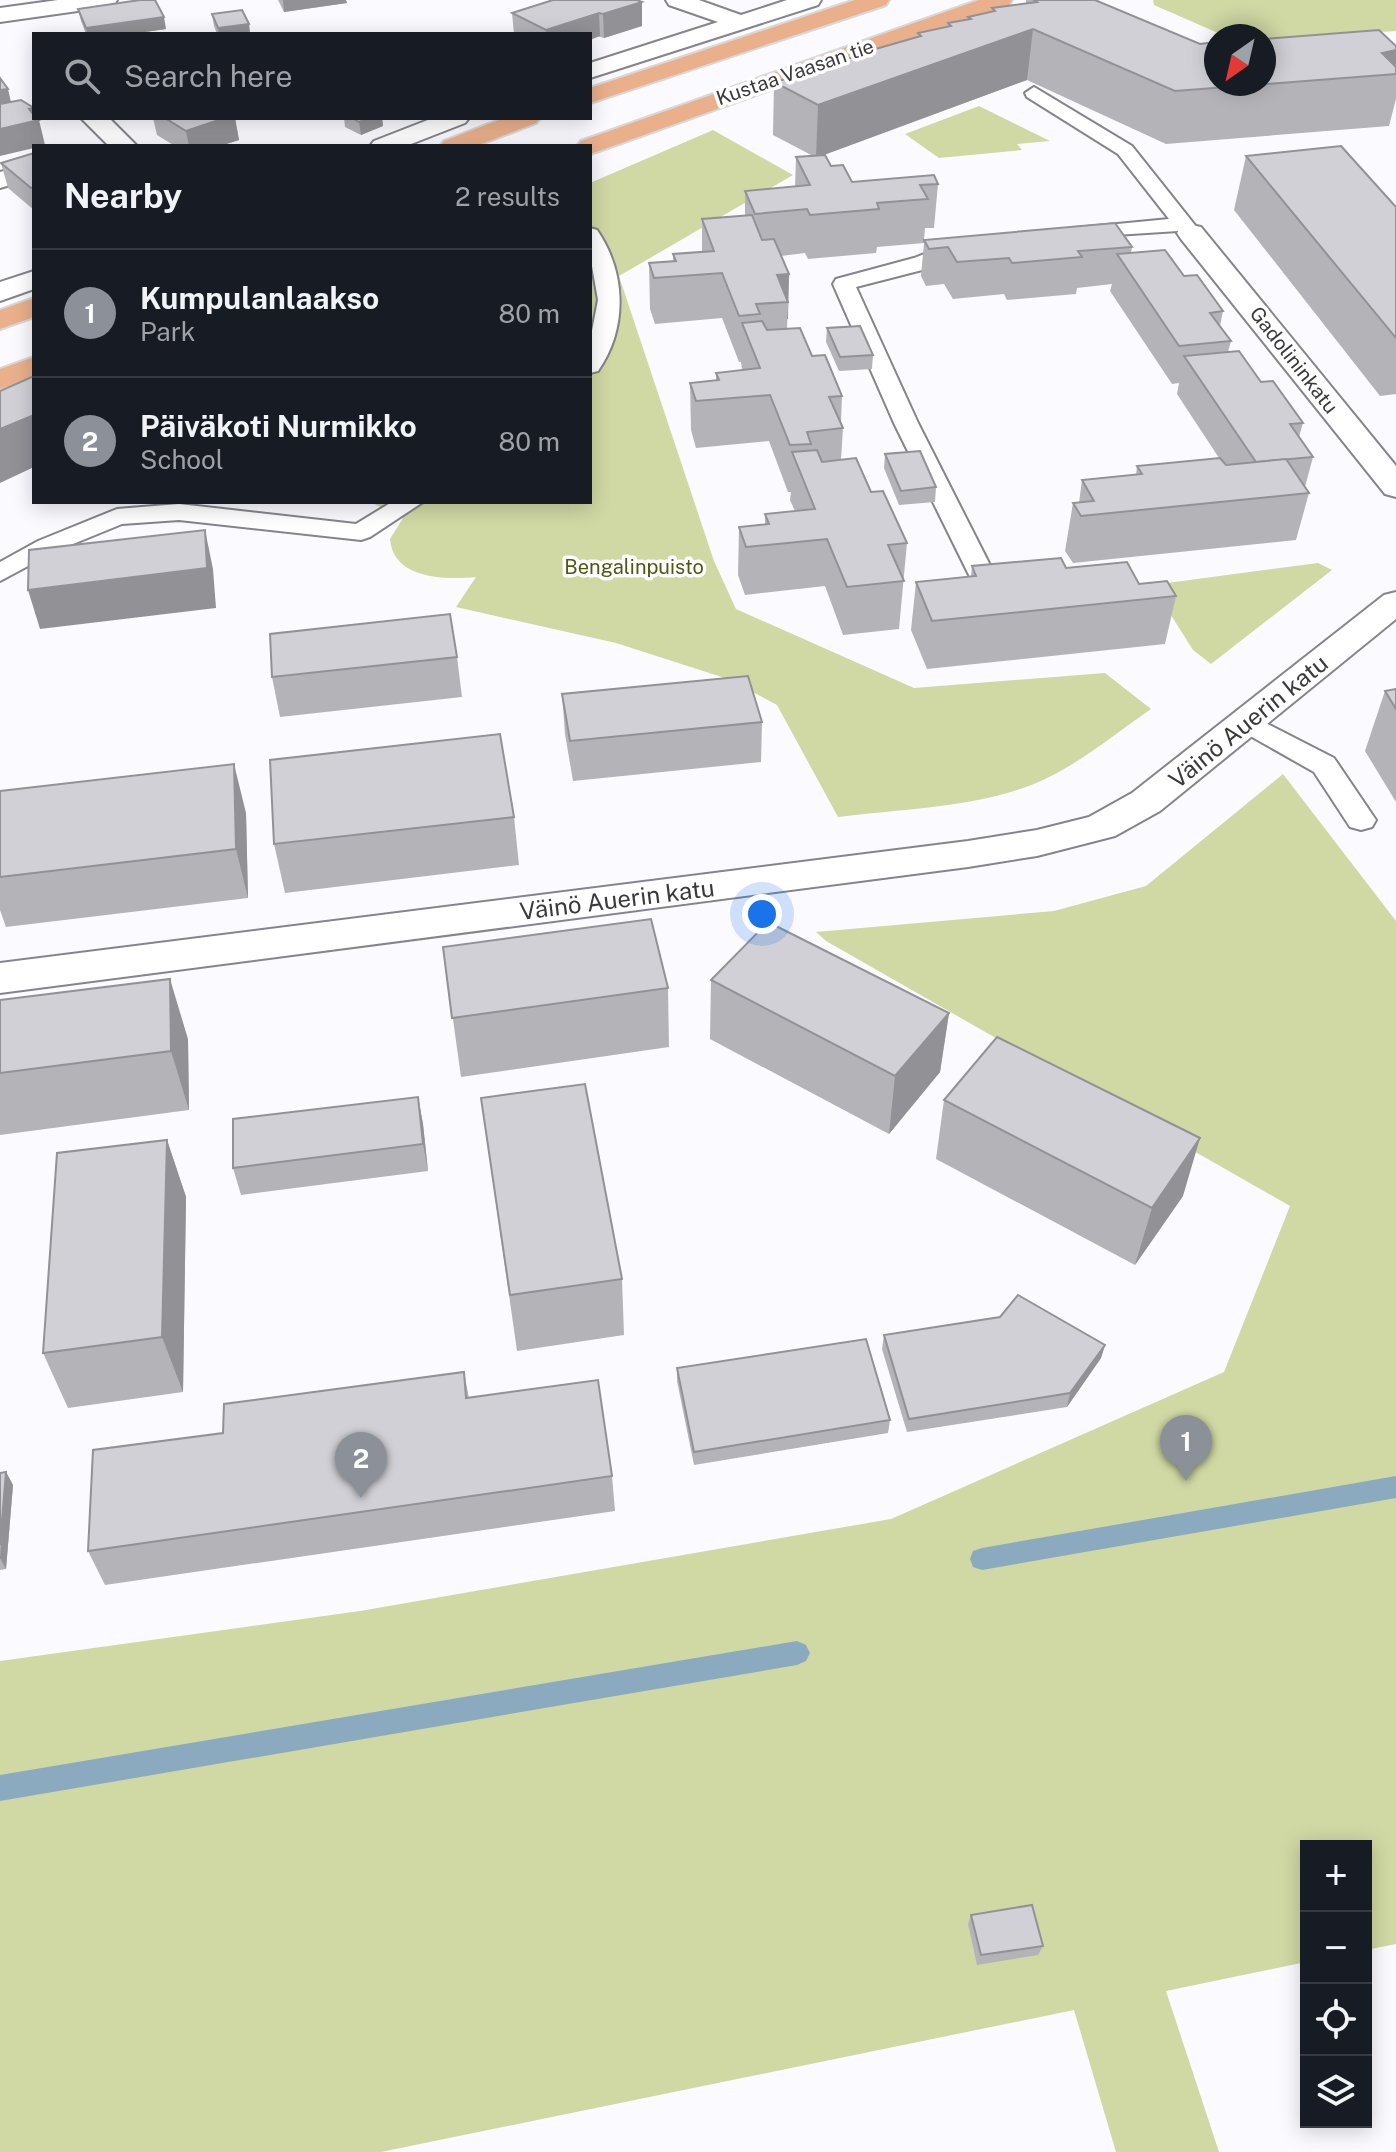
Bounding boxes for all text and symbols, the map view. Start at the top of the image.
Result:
north arrow [1204,24,1276,96]
search box [32,32,592,120]
street label: Kustaa Vaasan tie [713,34,877,110]
icon: search [60,54,104,98]
text: Search here [124,58,292,94]
text: Nearby [64,176,182,216]
text: 2 results [455,181,560,212]
text: Kumpulanlaakso [140,280,379,316]
text: 1 [84,298,96,329]
text: 80 m [499,298,560,329]
street label: Gadolininkatu [1245,302,1343,418]
text: Park [140,316,195,347]
text: Päiväkoti Nurmikko [140,408,417,444]
text: 2 [82,426,98,457]
text: 80 m [499,426,560,457]
text: School [140,444,224,475]
park label: Bengalinpuisto [564,555,704,579]
street label: Väinö Auerin katu [1163,648,1333,794]
street label: Väinö Auerin katu [518,873,716,925]
your location [742,894,782,934]
pin: 1 [1160,1415,1212,1481]
pin: 2 [335,1432,387,1498]
map controls [1300,1840,1372,2128]
button: + [1300,1840,1372,1912]
button: − [1300,1912,1372,1984]
button: locate [1300,1984,1372,2056]
button: layers [1300,2056,1372,2128]

